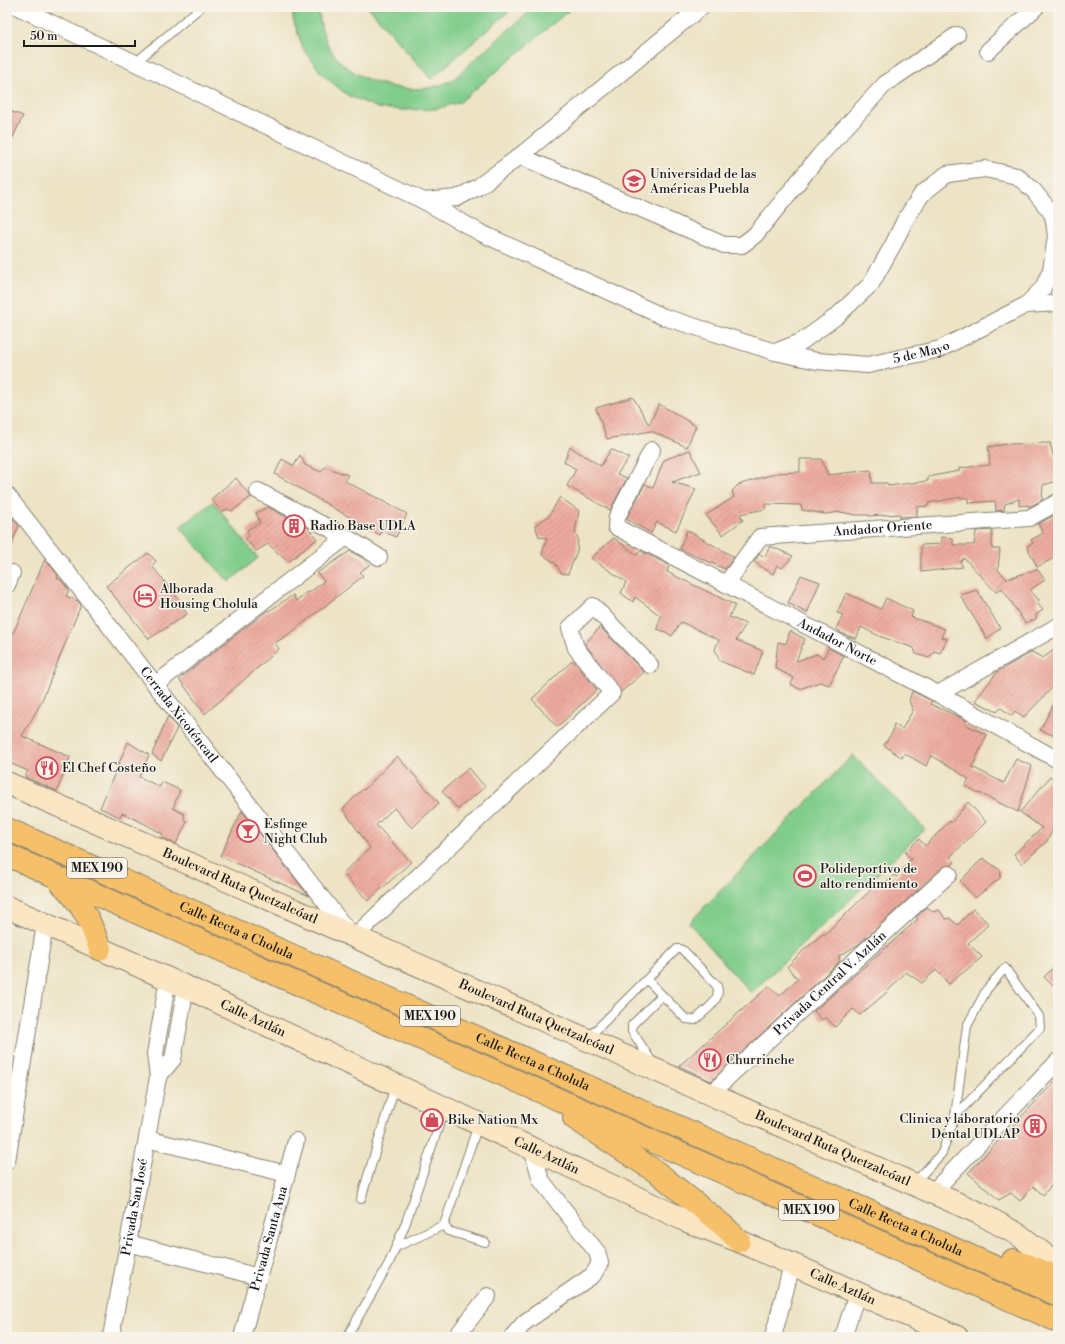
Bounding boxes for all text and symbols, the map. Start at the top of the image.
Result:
scale bar [24,22,135,48]
text: 50 m [30,29,58,44]
place label: Universidad de las Américas Puebla [649,166,757,197]
school or university icon: Universidad de las Américas Puebla [621,168,647,194]
street label: 5 de Mayo [892,337,953,367]
building icon: Radio Base UDLA [281,513,307,539]
street label: Andador Oriente [832,517,933,540]
place label: Radio Base UDLA [310,518,417,534]
place label: Alborada Housing Cholula [159,581,258,612]
hotel icon: Alborada Housing Cholula [132,583,158,609]
street label: Andador Norte [794,614,880,669]
street label: Cerrada Xicoténcatl [136,664,221,766]
restaurant icon: El Chef Costeño [34,755,60,781]
place label: El Chef Costeño [62,760,156,776]
place label: Esfinge Night Club [264,816,327,847]
bar icon: Esfinge Night Club [235,818,261,844]
street label: Boulevard Ruta Quetzalcóatl [159,844,320,928]
road number: MEX 190 [67,858,127,878]
place label: Polideportivo de alto rendimiento [820,861,918,892]
sports icon: Polideportivo de alto rendimiento [792,863,818,889]
street label: Calle Recta a Cholula [177,898,297,963]
street label: Privada Central V. Aztlán [770,927,890,1039]
street label: Boulevard Ruta Quetzalcóatl [456,976,617,1059]
street label: Calle Aztlán [218,996,289,1041]
road number: MEX 190 [400,1006,460,1026]
street label: Calle Recta a Cholula [473,1030,593,1095]
restaurant icon: Churrinche [697,1047,723,1073]
place label: Churrinche [726,1052,795,1068]
shop icon: Bike Nation Mx [419,1107,445,1133]
street label: Boulevard Ruta Quetzalcóatl [752,1107,913,1190]
place label: Clinica y laboratorio Dental UDLAP [900,1111,1020,1142]
place label: Bike Nation Mx [447,1112,539,1128]
building icon: Clinica y laboratorio Dental UDLAP [1022,1113,1048,1139]
street label: Calle Aztlán [511,1133,582,1178]
street label: Privada San José [118,1157,151,1257]
street label: Privada Santa Ana [247,1184,291,1293]
street label: Calle Recta a Cholula [846,1195,966,1260]
road number: MEX 190 [779,1200,839,1220]
street label: Calle Aztlán [807,1265,878,1308]

